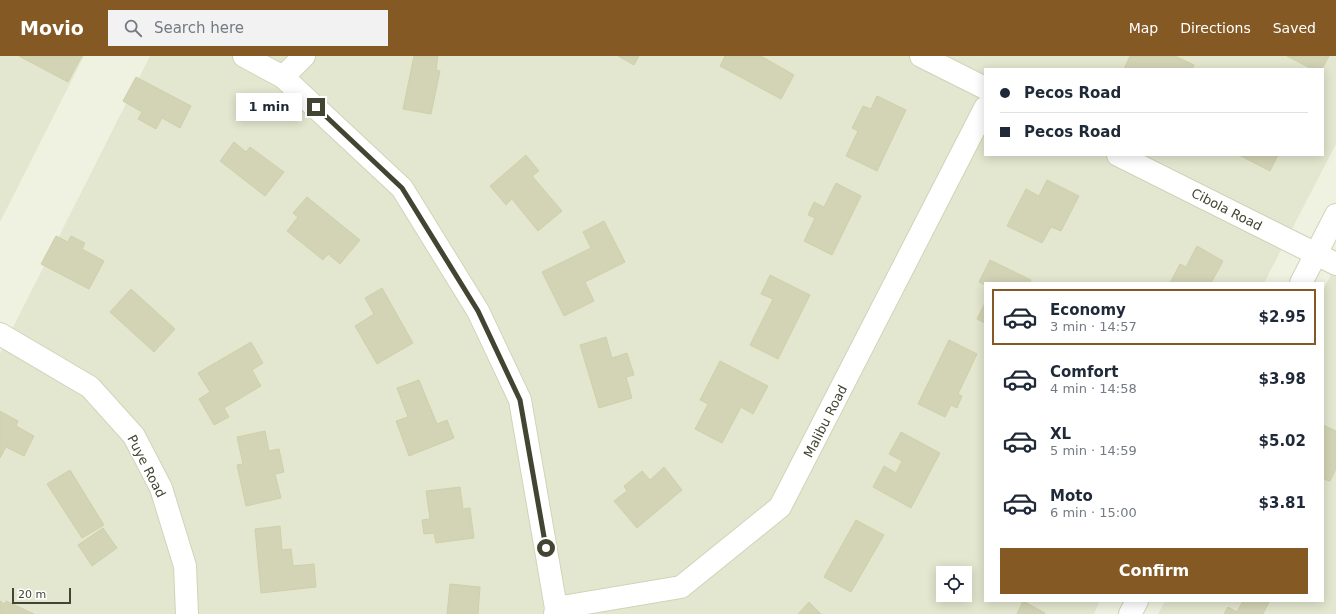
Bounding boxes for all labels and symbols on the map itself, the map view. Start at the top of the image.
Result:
callout: 1 min [236,93,302,121]
route end [307,98,325,116]
street label: Cibola Road [1189,185,1265,234]
street label: Malibu Road [801,382,850,460]
street label: Puye Road [124,432,169,500]
route start [537,539,555,557]
scale bar [12,586,71,605]

